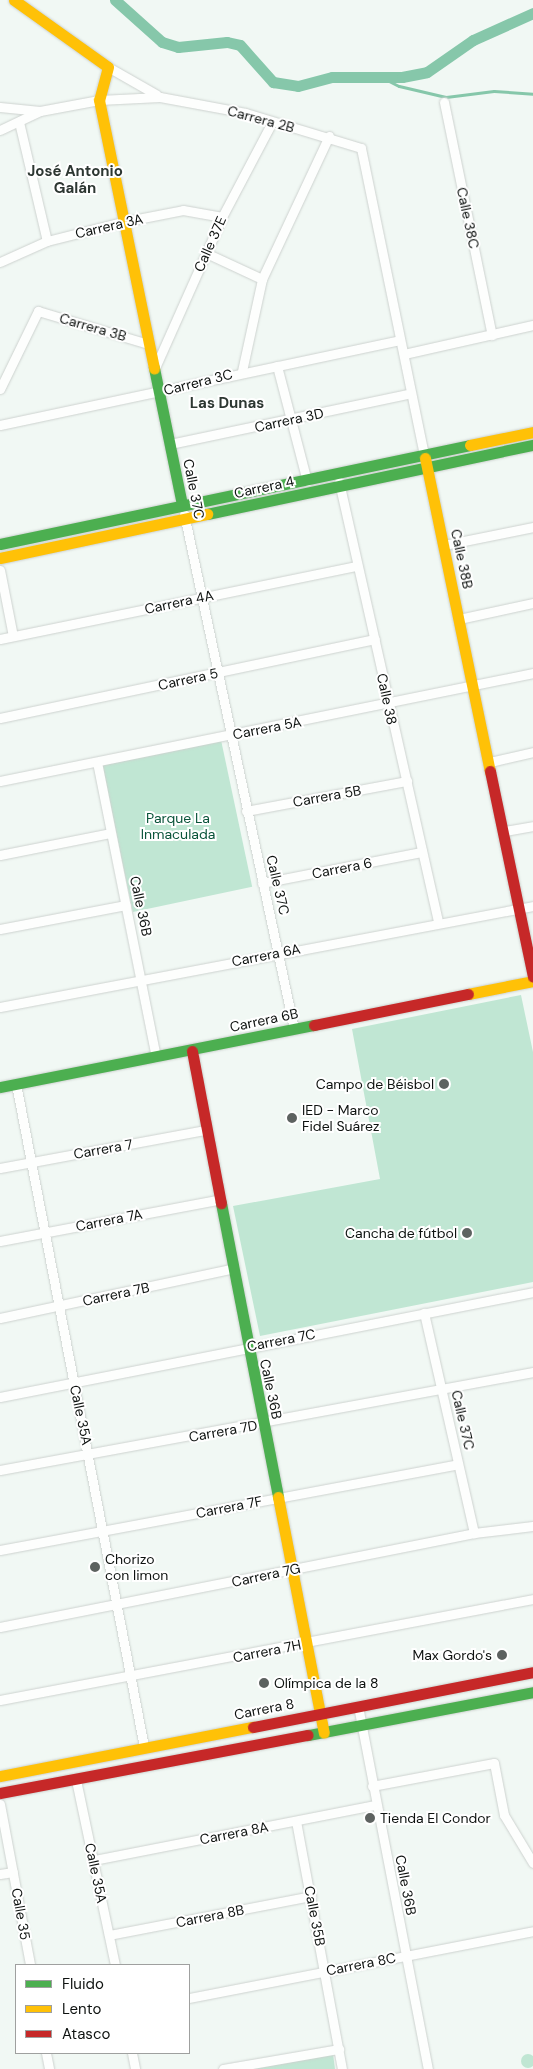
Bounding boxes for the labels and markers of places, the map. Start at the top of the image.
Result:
place label: Campo de Béisbol [316,1076,434,1092]
marker: Campo de Béisbol [438,1078,450,1090]
place label: IED - Marco Fidel Suárez [302,1102,379,1134]
marker: IED - Marco Fidel Suárez [286,1112,298,1124]
place label: Cancha de fútbol [345,1225,457,1241]
marker: Cancha de fútbol [461,1227,473,1239]
place label: Chorizo con limon [105,1551,168,1584]
marker: Chorizo con limon [89,1561,101,1573]
place label: Max Gordo's [412,1647,492,1663]
marker: Max Gordo's [496,1649,508,1661]
place label: Olímpica de la 8 [274,1675,378,1691]
marker: Olímpica de la 8 [258,1677,270,1689]
place label: Tienda El Condor [380,1810,491,1826]
marker: Tienda El Condor [364,1812,376,1824]

